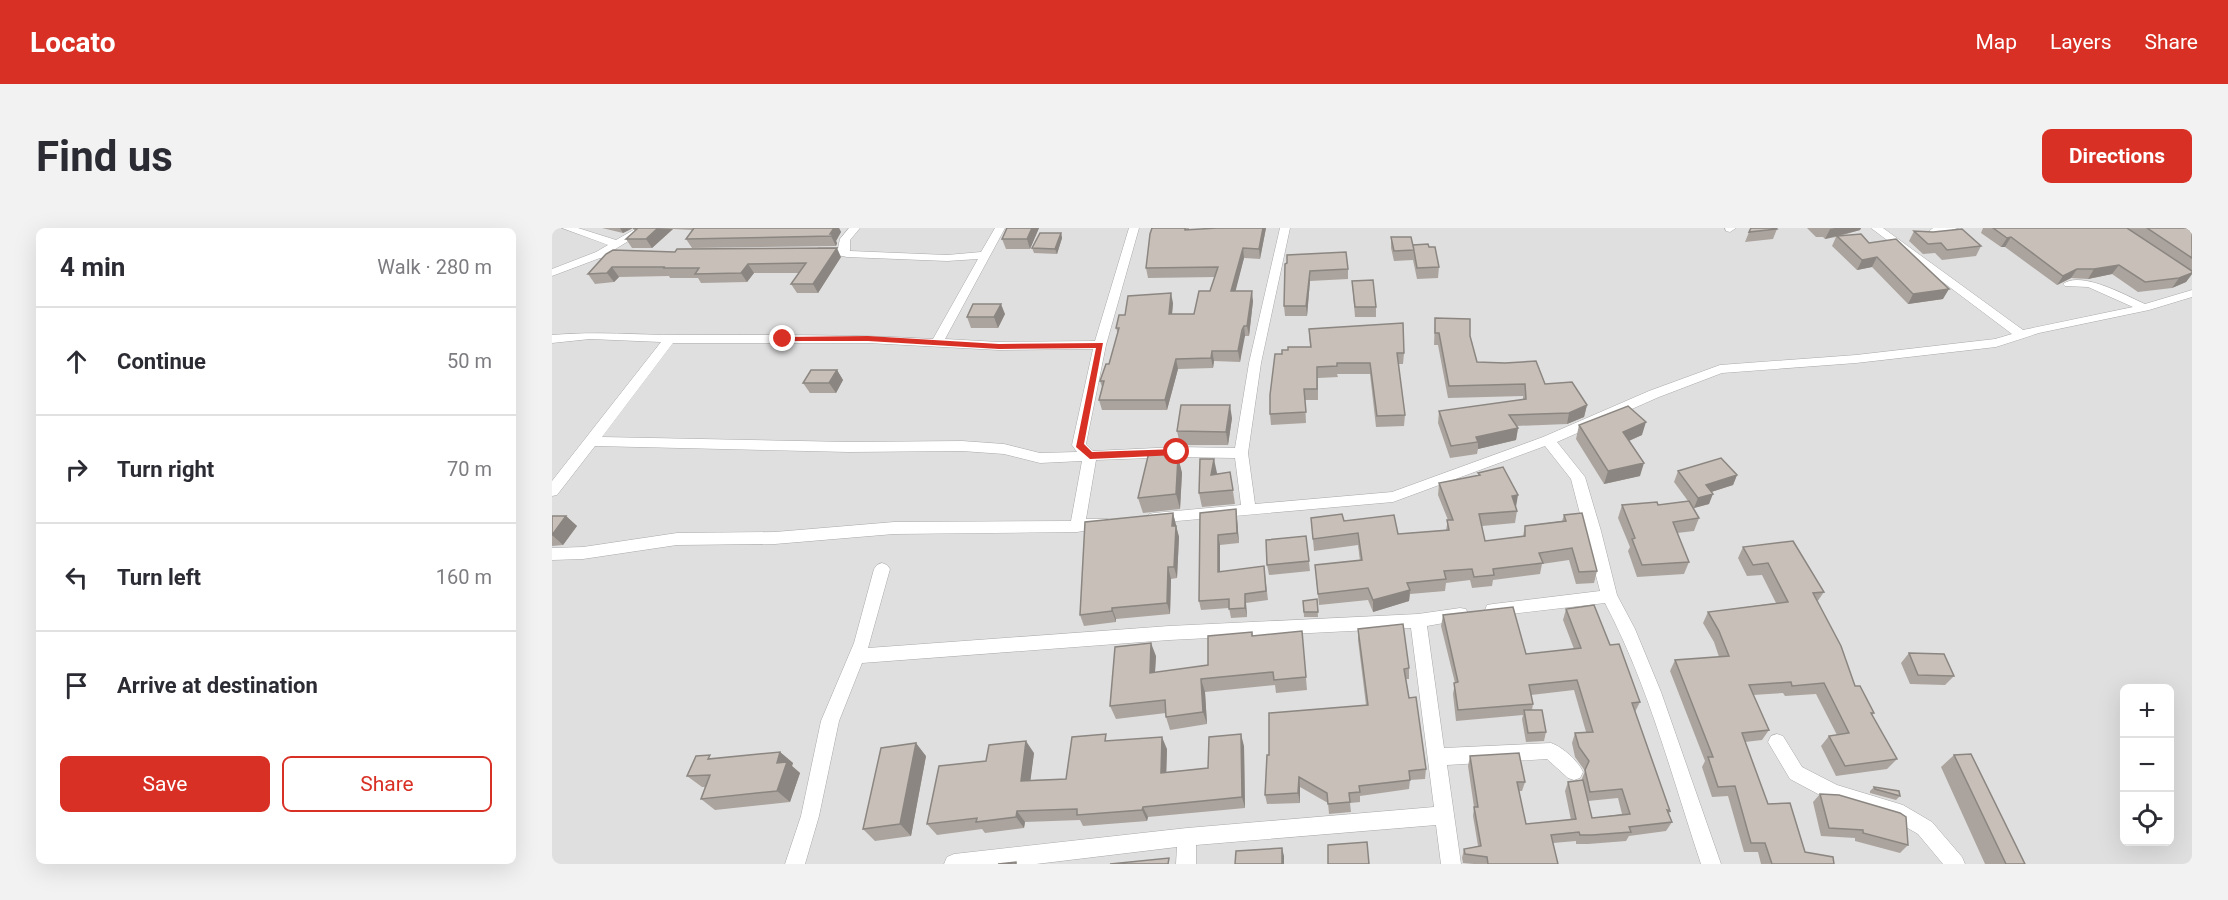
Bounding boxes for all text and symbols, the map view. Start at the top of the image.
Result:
text: Locato [30,26,115,59]
text: Map [1975,30,2017,54]
text: Layers [2050,30,2111,54]
text: Share [2144,30,2198,54]
button: Directions [2042,129,2192,183]
text: Find us [36,132,173,181]
text: 4 min [60,252,125,282]
text: Walk · 280 m [377,255,492,279]
route end [769,325,795,351]
icon: ahead [60,345,93,378]
text: Continue [117,349,206,374]
text: 50 m [447,349,492,373]
route start [1163,438,1189,464]
icon: right [60,453,93,486]
text: Turn right [117,457,214,482]
text: 70 m [447,457,492,481]
icon: left [60,561,93,594]
text: Turn left [117,565,201,590]
text: 160 m [436,565,492,589]
icon: arrive [60,669,93,702]
text: Arrive at destination [117,673,318,698]
map controls [2120,684,2174,846]
button: + [2120,684,2174,738]
button: − [2120,738,2174,792]
button: Save [60,756,270,812]
button: Share [282,756,492,812]
button: locate [2120,792,2174,846]

